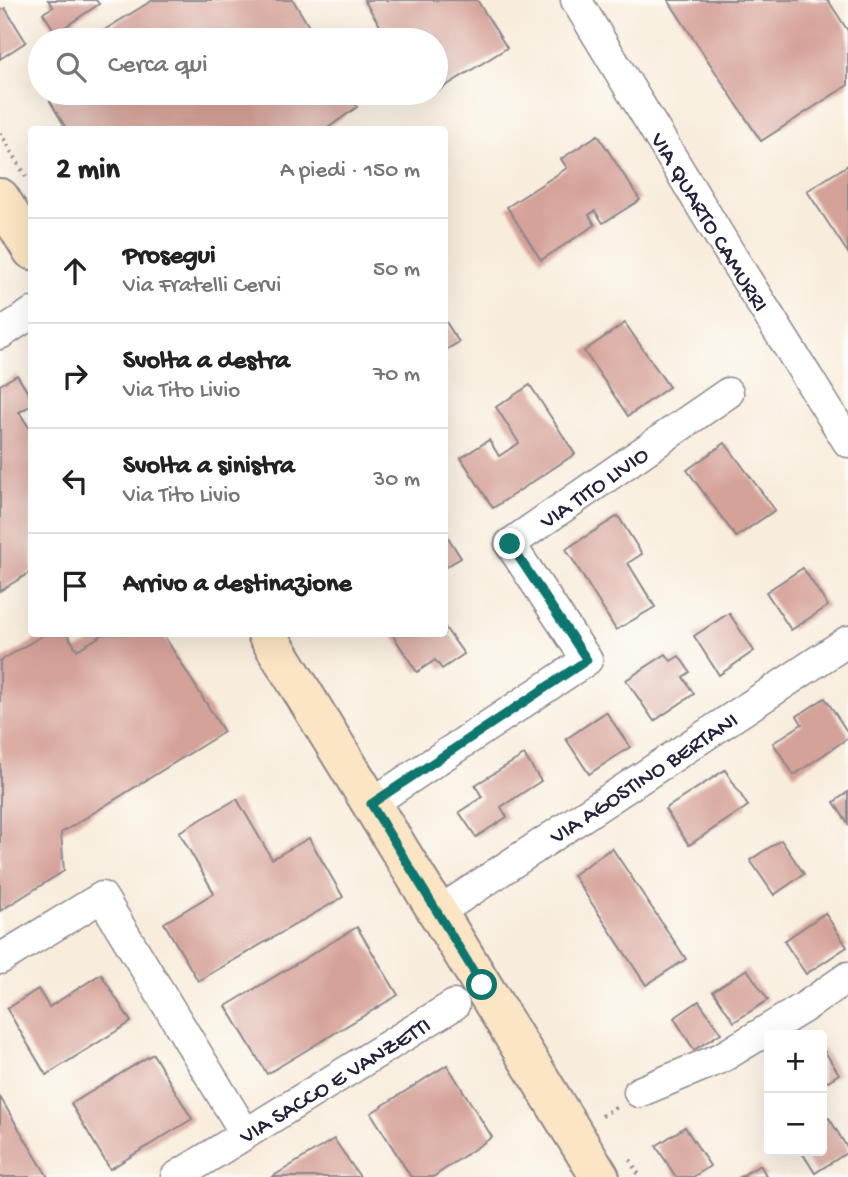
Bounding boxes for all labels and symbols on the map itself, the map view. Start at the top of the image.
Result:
street label: VIA QUARTO CAMURRI [642,128,773,317]
street label: VIA TITO LIVIO [535,442,655,537]
route end [494,528,525,559]
street label: VIA AGOSTINO BERTANI [545,708,744,852]
route start [466,969,497,1000]
street label: VIA SACCO E VANZETTI [235,1013,436,1152]

